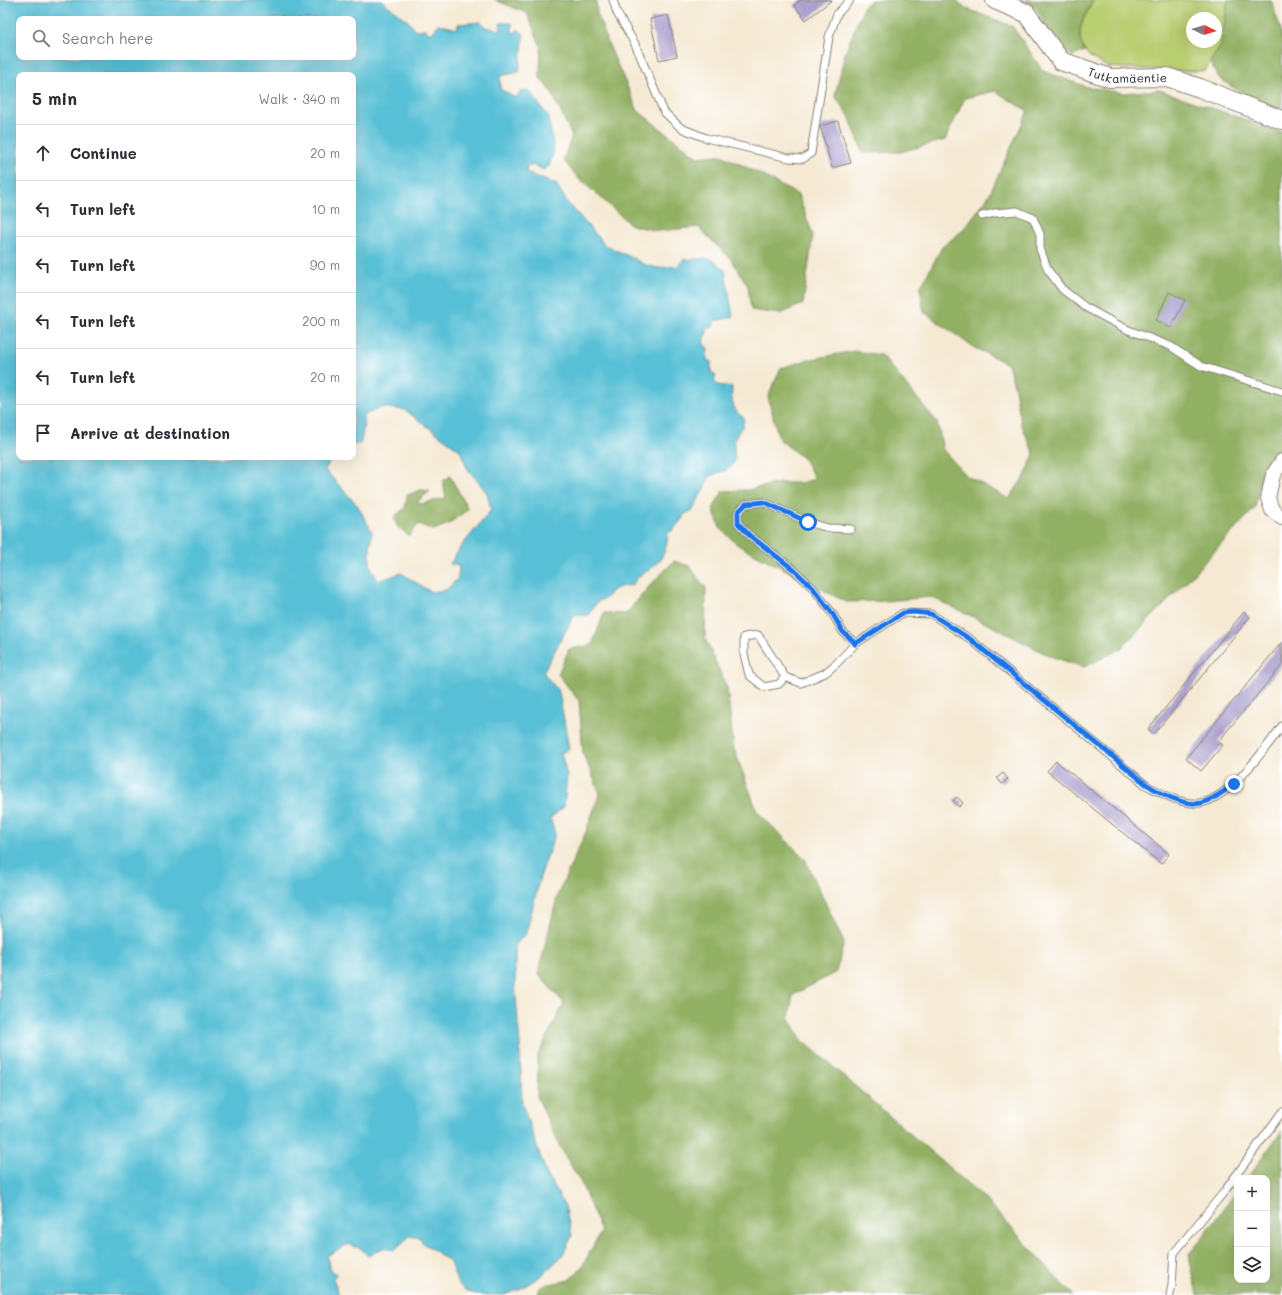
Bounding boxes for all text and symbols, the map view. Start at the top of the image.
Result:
north arrow [1186,12,1222,48]
search box [16,16,356,60]
icon: search [30,27,52,49]
text: Search here [62,28,153,48]
street label: Tutkamäentie [1086,63,1167,86]
text: 5 min [32,87,77,109]
text: Walk · 340 m [259,90,340,107]
icon: ahead [32,142,54,164]
text: Continue [70,143,137,163]
text: 20 m [310,144,340,161]
icon: left [32,198,54,220]
text: Turn left [70,199,135,219]
text: 10 m [312,200,340,217]
icon: left [32,254,54,276]
text: Turn left [70,255,135,275]
text: 90 m [310,256,340,273]
icon: left [32,310,54,332]
text: Turn left [70,311,135,331]
text: 200 m [302,312,340,329]
icon: left [32,366,54,388]
text: Turn left [70,367,135,387]
text: 20 m [310,368,340,385]
icon: arrive [32,422,54,444]
text: Arrive at destination [70,423,230,443]
route start [799,513,817,531]
route end [1225,775,1243,793]
map controls [1234,1175,1270,1283]
button: + [1234,1175,1270,1211]
button: − [1234,1211,1270,1247]
button: layers [1234,1247,1270,1283]

